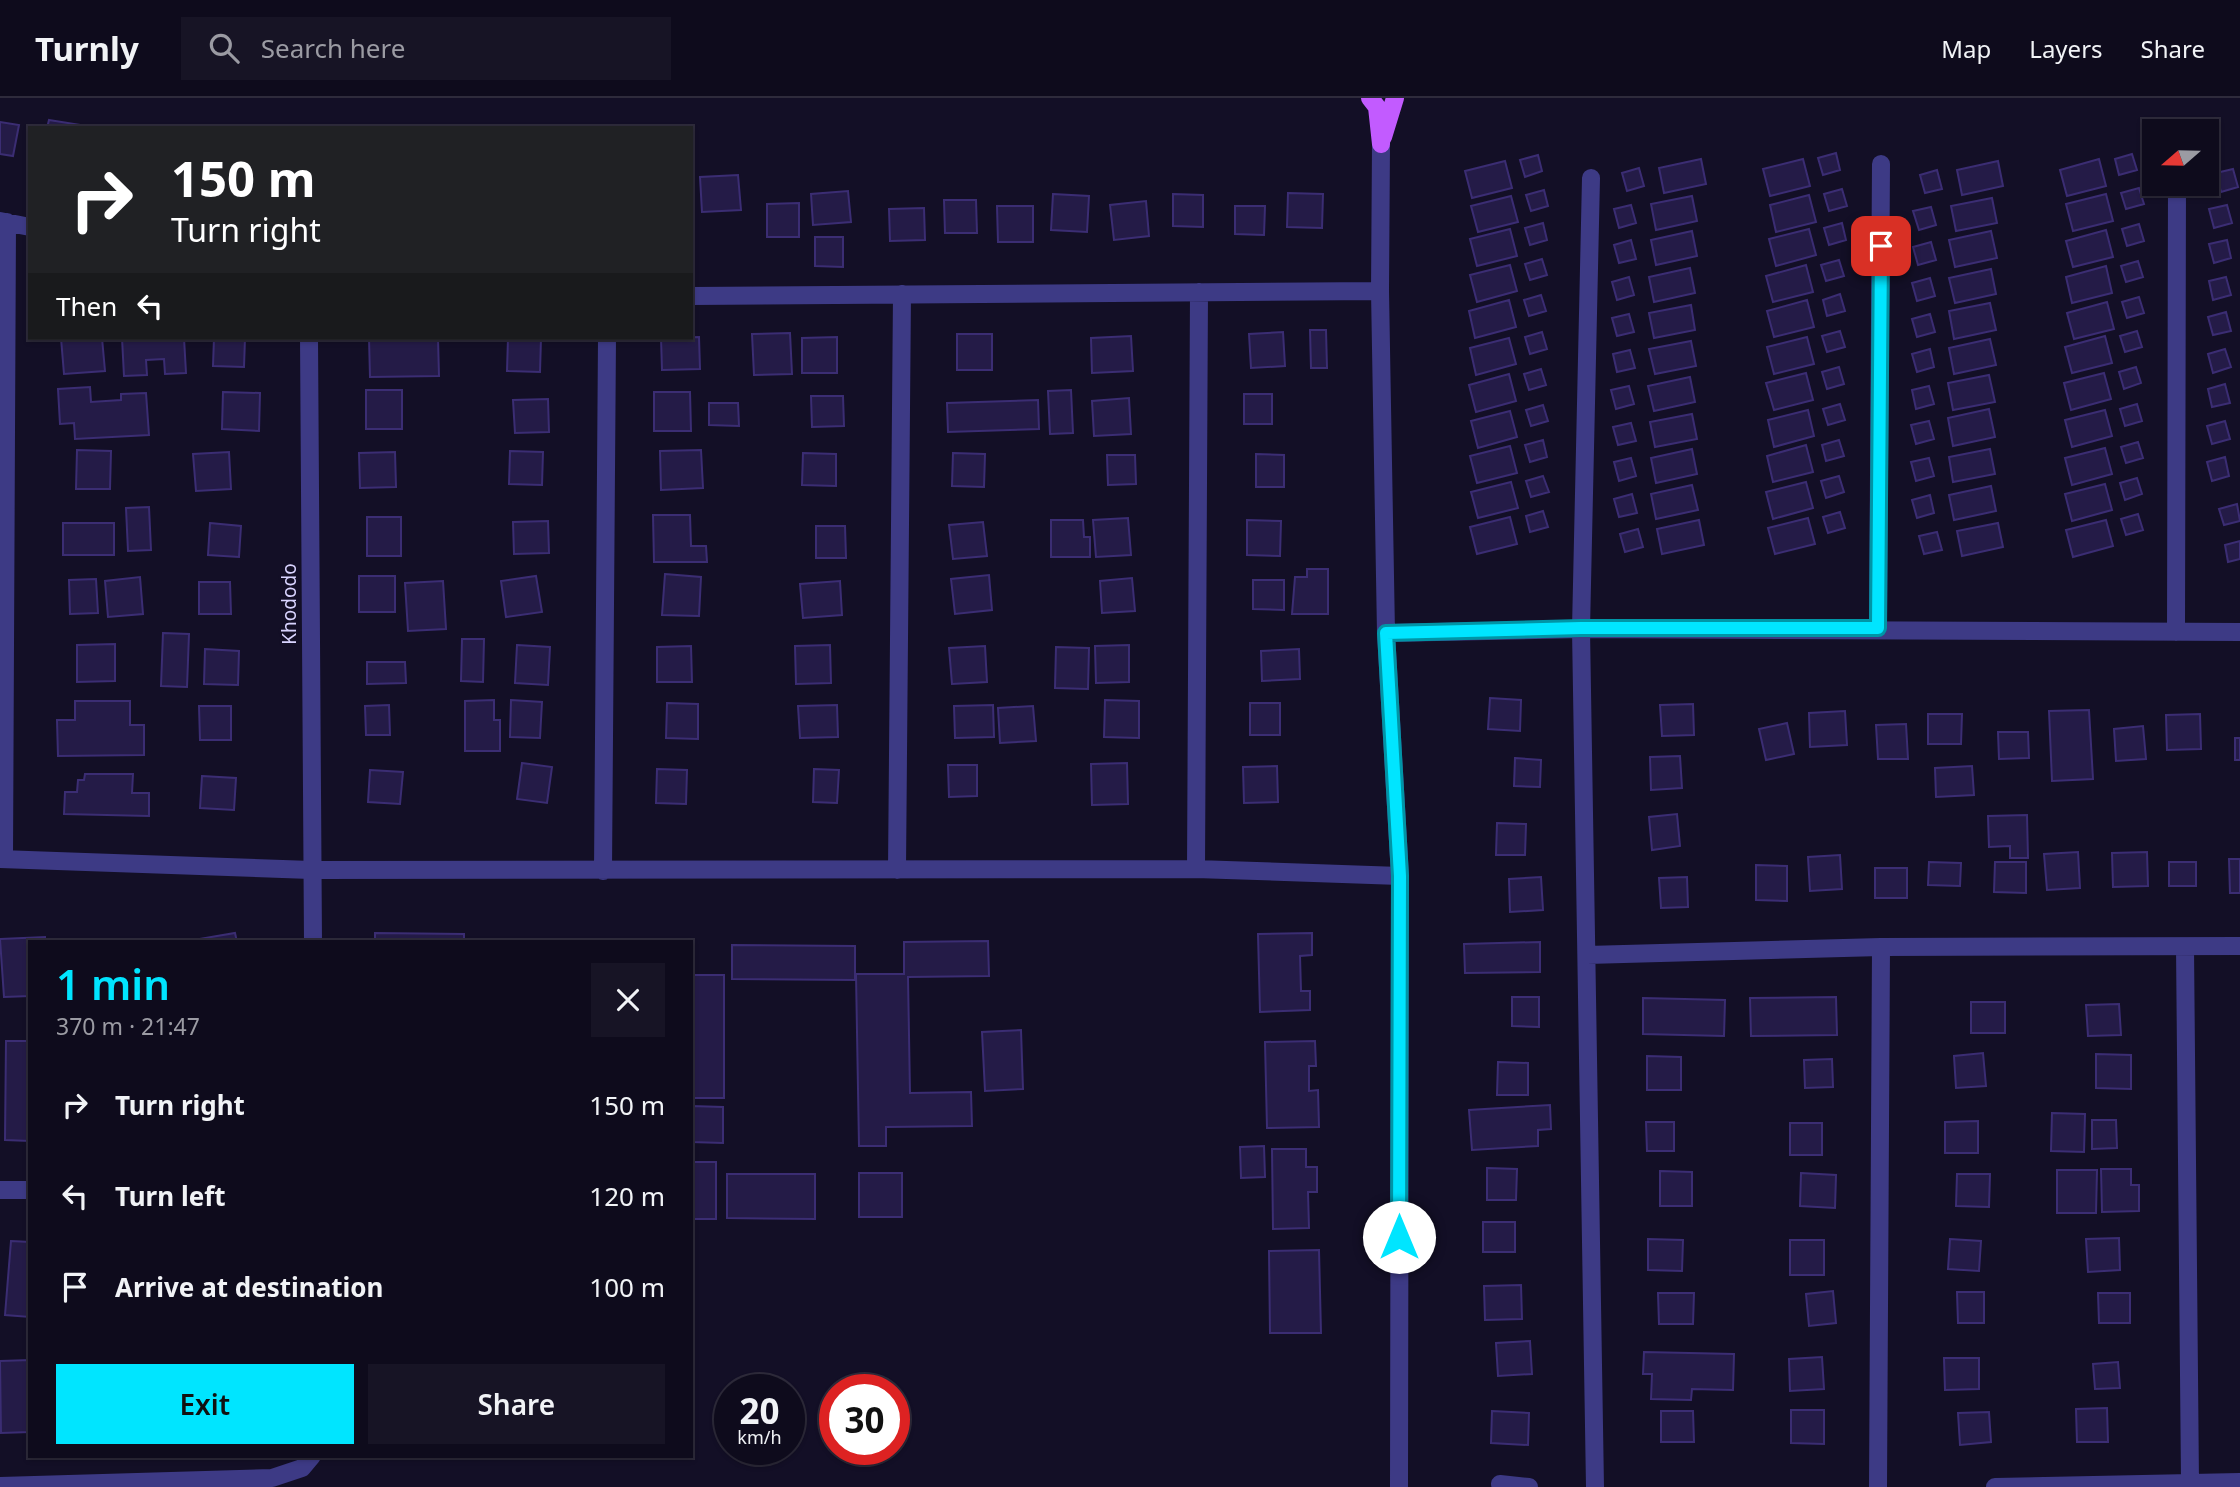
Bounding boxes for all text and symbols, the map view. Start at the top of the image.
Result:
search box [181,17,671,80]
text: Turnly [35,26,139,71]
icon: search [205,29,243,67]
text: Search here [261,30,405,66]
text: Map [1941,32,1991,65]
text: Layers [2029,32,2103,65]
text: Share [2141,32,2205,65]
north arrow [2142,119,2219,196]
map controls [2142,119,2219,196]
text: 150 m [171,145,316,211]
icon: right [56,154,147,245]
text: Turn right [171,208,321,251]
pin [1851,216,1911,276]
icon: arrive [1862,227,1900,265]
icon: left [131,287,169,325]
text: Then [56,288,117,324]
street label: Khododo [276,563,302,645]
text: 1 min [56,955,170,1012]
button: close [591,963,665,1037]
text: 370 m · 21:47 [56,1010,200,1042]
icon: right [56,1086,94,1124]
text: Turn right [115,1087,245,1123]
text: 150 m [589,1087,665,1123]
icon: left [56,1177,94,1215]
text: Turn left [115,1178,226,1214]
text: 120 m [589,1178,665,1214]
position arrow [1362,1200,1436,1274]
icon: arrive [56,1268,94,1306]
text: Arrive at destination [115,1269,384,1305]
text: 100 m [589,1269,665,1305]
button: Exit [56,1364,354,1444]
button: Share [368,1364,665,1444]
speed limit sign: 30 [819,1374,910,1465]
text: 20 [739,1387,780,1434]
text: km/h [737,1425,782,1449]

